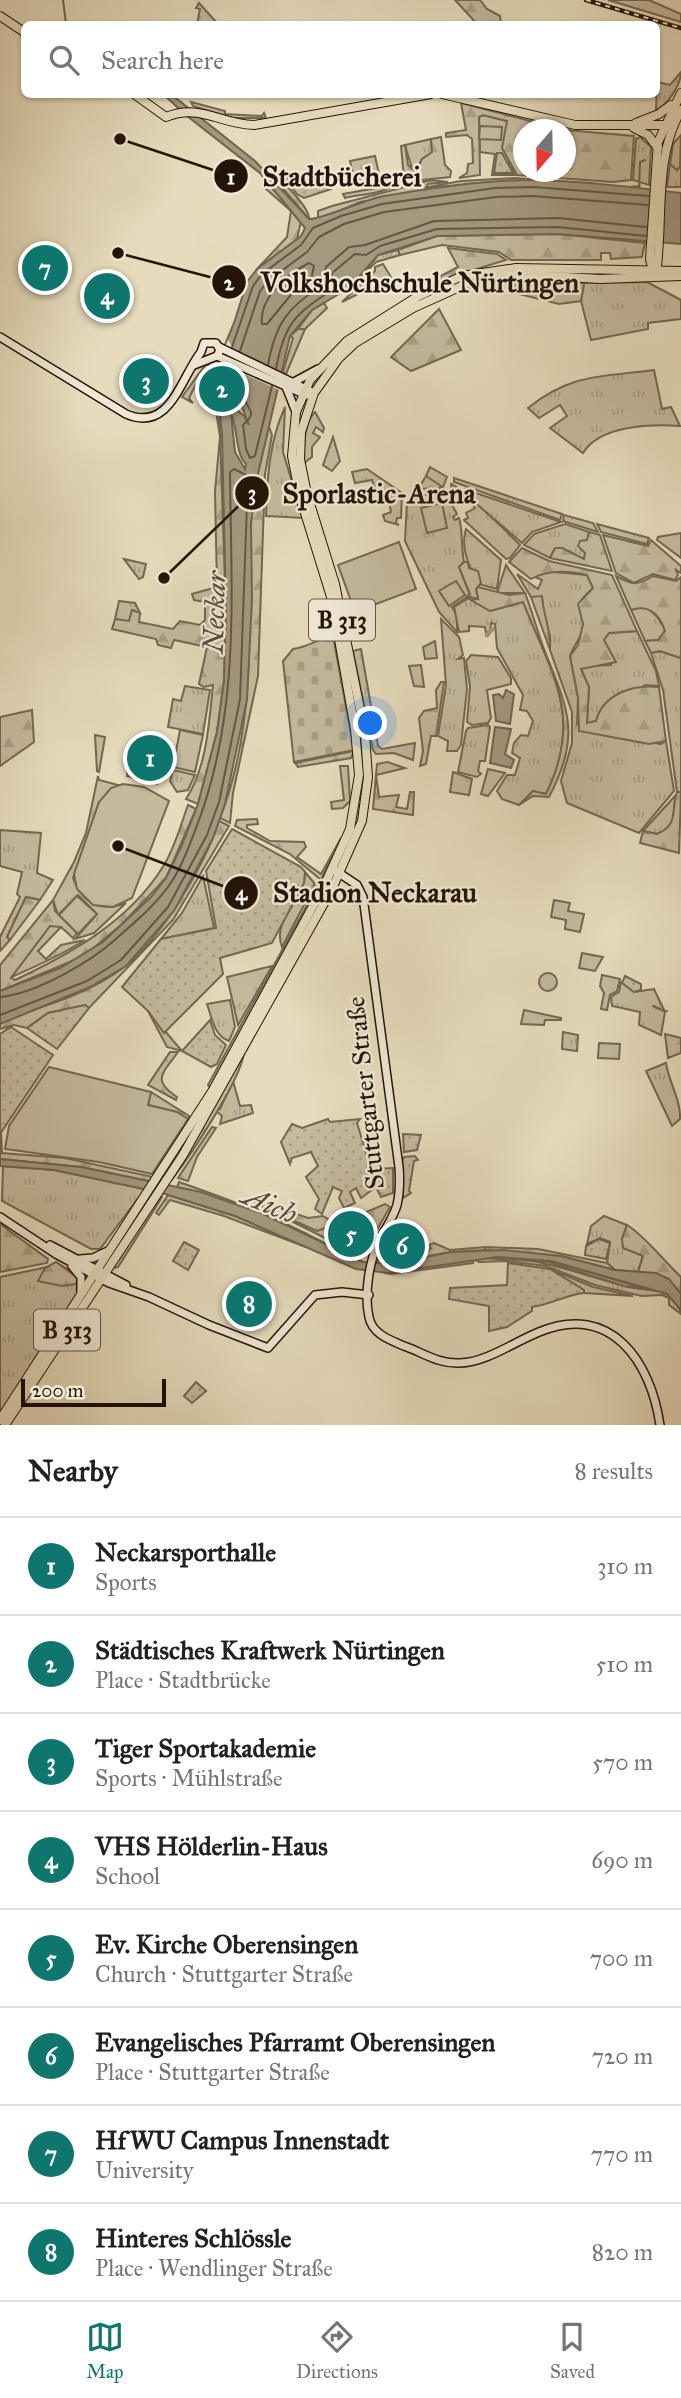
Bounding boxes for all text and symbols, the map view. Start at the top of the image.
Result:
search box [21,21,660,98]
icon: search [45,41,83,79]
text: Search here [101,44,224,76]
north arrow [513,119,576,182]
callout: Stadtbücherei [213,152,435,201]
text: Stadtbücherei [263,159,422,194]
text: 1 [227,164,235,190]
pin: 7 [22,242,68,294]
callout: Volkshochschule Nürtingen [211,258,593,307]
text: Volkshochschule Nürtingen [260,265,579,300]
pin: 4 [84,270,130,322]
text: 2 [224,270,235,296]
pin: 3 [123,355,169,407]
pin: 2 [199,363,245,415]
callout: Sporlastic-Arena [234,468,490,517]
text: Sporlastic-Arena [283,476,477,511]
text: 3 [248,480,256,506]
water label: Neckar [196,569,233,656]
road number: B 313 [309,600,375,640]
your location [353,706,387,740]
pin: 1 [127,732,173,784]
callout: Stadion Neckarau [224,868,491,917]
text: Stadion Neckarau [273,875,477,910]
text: 4 [235,880,248,906]
street label: Stuttgarter Straße [339,995,391,1191]
water label: Aich [234,1176,303,1232]
pin: 5 [328,1208,374,1260]
pin: 6 [379,1220,425,1272]
pin: 8 [226,1278,272,1330]
road number: B 313 [34,1310,100,1350]
scale bar [21,1376,166,1408]
text: 200 m [32,1379,84,1402]
text: Nearby [28,1453,118,1489]
text: 8 results [574,1457,653,1485]
text: Neckarsporthalle [95,1536,276,1568]
text: 1 [46,1552,56,1580]
text: 310 m [597,1552,653,1580]
text: Sports [95,1568,157,1596]
text: Städtisches Kraftwerk Nürtingen [95,1634,445,1666]
text: 2 [45,1650,57,1678]
text: 510 m [596,1650,653,1678]
text: Place · Stadtbrücke [95,1666,271,1694]
text: Tiger Sportakademie [95,1732,316,1764]
text: 3 [46,1748,56,1776]
text: 570 m [592,1748,653,1776]
text: Sports · Mühlstraße [95,1764,283,1792]
text: VHS Hölderlin-Haus [95,1830,328,1862]
text: 4 [45,1846,57,1874]
text: 690 m [591,1846,653,1874]
text: School [95,1862,160,1890]
text: Ev. Kirche Oberensingen [95,1928,358,1960]
text: 5 [46,1944,56,1972]
text: 700 m [590,1944,653,1972]
text: Church · Stuttgarter Straße [95,1960,353,1988]
text: Evangelisches Pfarramt Oberensingen [95,2026,495,2058]
text: 6 [45,2042,57,2070]
text: 720 m [592,2042,653,2070]
text: Place · Stuttgarter Straße [95,2058,330,2086]
text: HfWU Campus Innenstadt [95,2124,389,2156]
text: 7 [45,2140,57,2168]
text: 770 m [591,2140,653,2168]
text: University [95,2156,194,2184]
text: Hinteres Schlössle [95,2222,291,2254]
text: 8 [45,2238,57,2266]
text: 820 m [592,2238,653,2266]
text: Place · Wendlinger Straße [95,2254,333,2282]
tab: Map [86,2318,124,2383]
tab: Directions [296,2318,378,2383]
tab: Saved [550,2318,595,2383]

